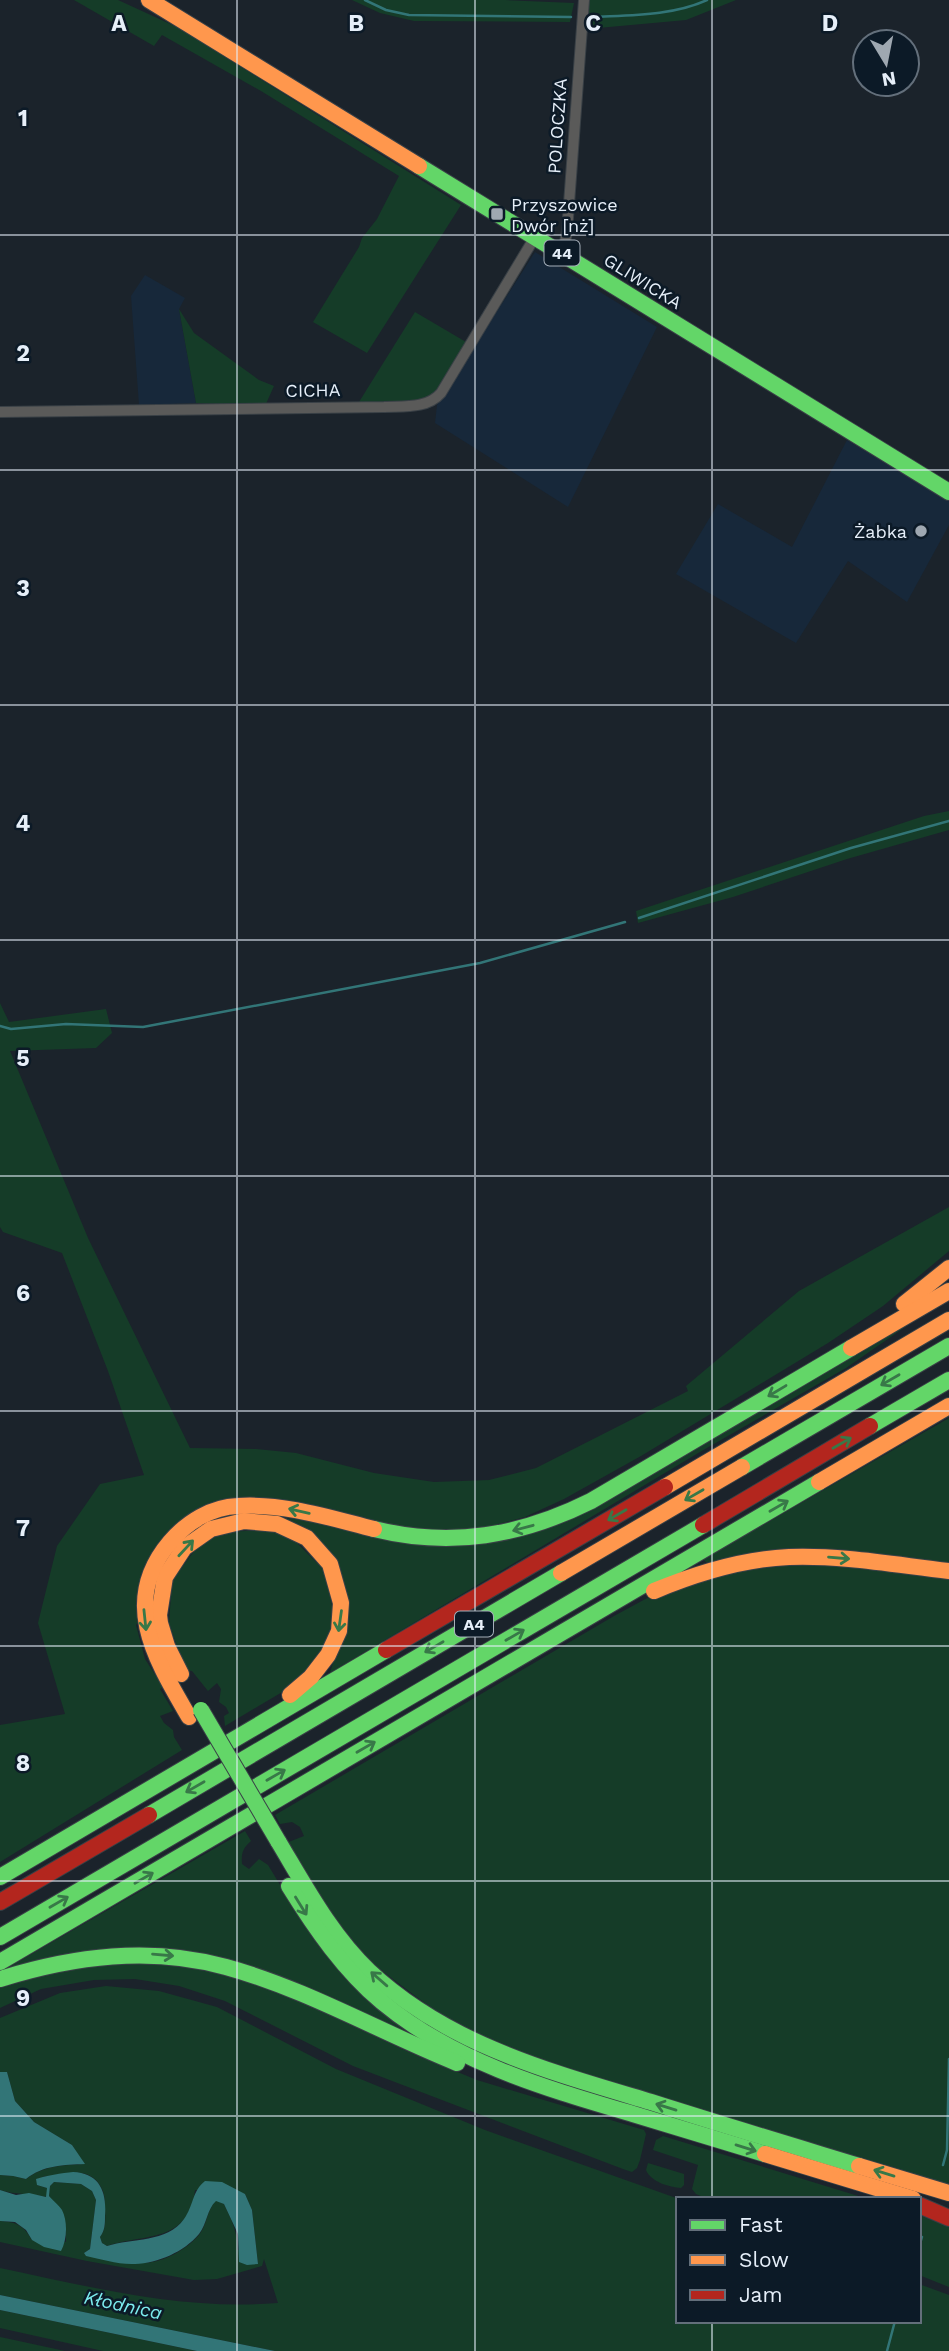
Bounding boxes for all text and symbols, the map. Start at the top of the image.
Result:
text: A [111,10,127,37]
text: B [348,10,364,37]
text: C [585,10,601,37]
text: D [822,10,838,37]
north arrow [851,28,921,98]
text: N [880,67,898,92]
street label: POLOCZKA [543,77,571,174]
text: 1 [18,105,28,132]
place label: Przyszowice Dwór [nż] [511,194,618,236]
marker: Przyszowice Dwór [nż] [489,206,505,222]
road number: 44 [544,241,580,266]
street label: GLIWICKA [600,249,686,313]
text: 2 [16,340,30,367]
street label: CICHA [285,379,341,401]
place label: Żabka [854,521,907,542]
marker: Żabka [913,523,929,539]
text: 3 [16,575,30,602]
text: 4 [16,810,31,837]
text: 5 [16,1045,30,1072]
text: 6 [16,1280,30,1307]
one-way arrow [881,1373,901,1387]
one-way arrow [767,1385,787,1399]
one-way arrow [831,1436,852,1449]
one-way arrow [684,1488,704,1502]
one-way arrow [768,1499,788,1513]
one-way arrow [288,1504,311,1517]
one-way arrow [607,1508,627,1522]
text: 7 [16,1515,30,1542]
one-way arrow [512,1522,534,1535]
one-way arrow [177,1540,194,1557]
one-way arrow [827,1552,849,1565]
one-way arrow [139,1608,152,1631]
one-way arrow [333,1609,346,1632]
road number: A4 [455,1612,493,1636]
one-way arrow [504,1628,524,1642]
one-way arrow [424,1641,445,1654]
one-way arrow [356,1740,376,1754]
text: 8 [16,1750,30,1777]
one-way arrow [266,1768,286,1782]
one-way arrow [186,1780,206,1794]
one-way arrow [133,1871,153,1885]
one-way arrow [48,1895,68,1909]
one-way arrow [295,1895,309,1915]
one-way arrow [151,1949,174,1962]
one-way arrow [371,1971,389,1987]
text: 9 [16,1985,30,2012]
one-way arrow [655,2100,677,2113]
one-way arrow [735,2143,757,2156]
one-way arrow [873,2166,895,2178]
legend [676,2197,921,2323]
text: Fast [739,2212,783,2237]
text: Slow [739,2247,789,2272]
text: Jam [739,2282,782,2307]
water label: Kłodnica [82,2286,164,2325]

